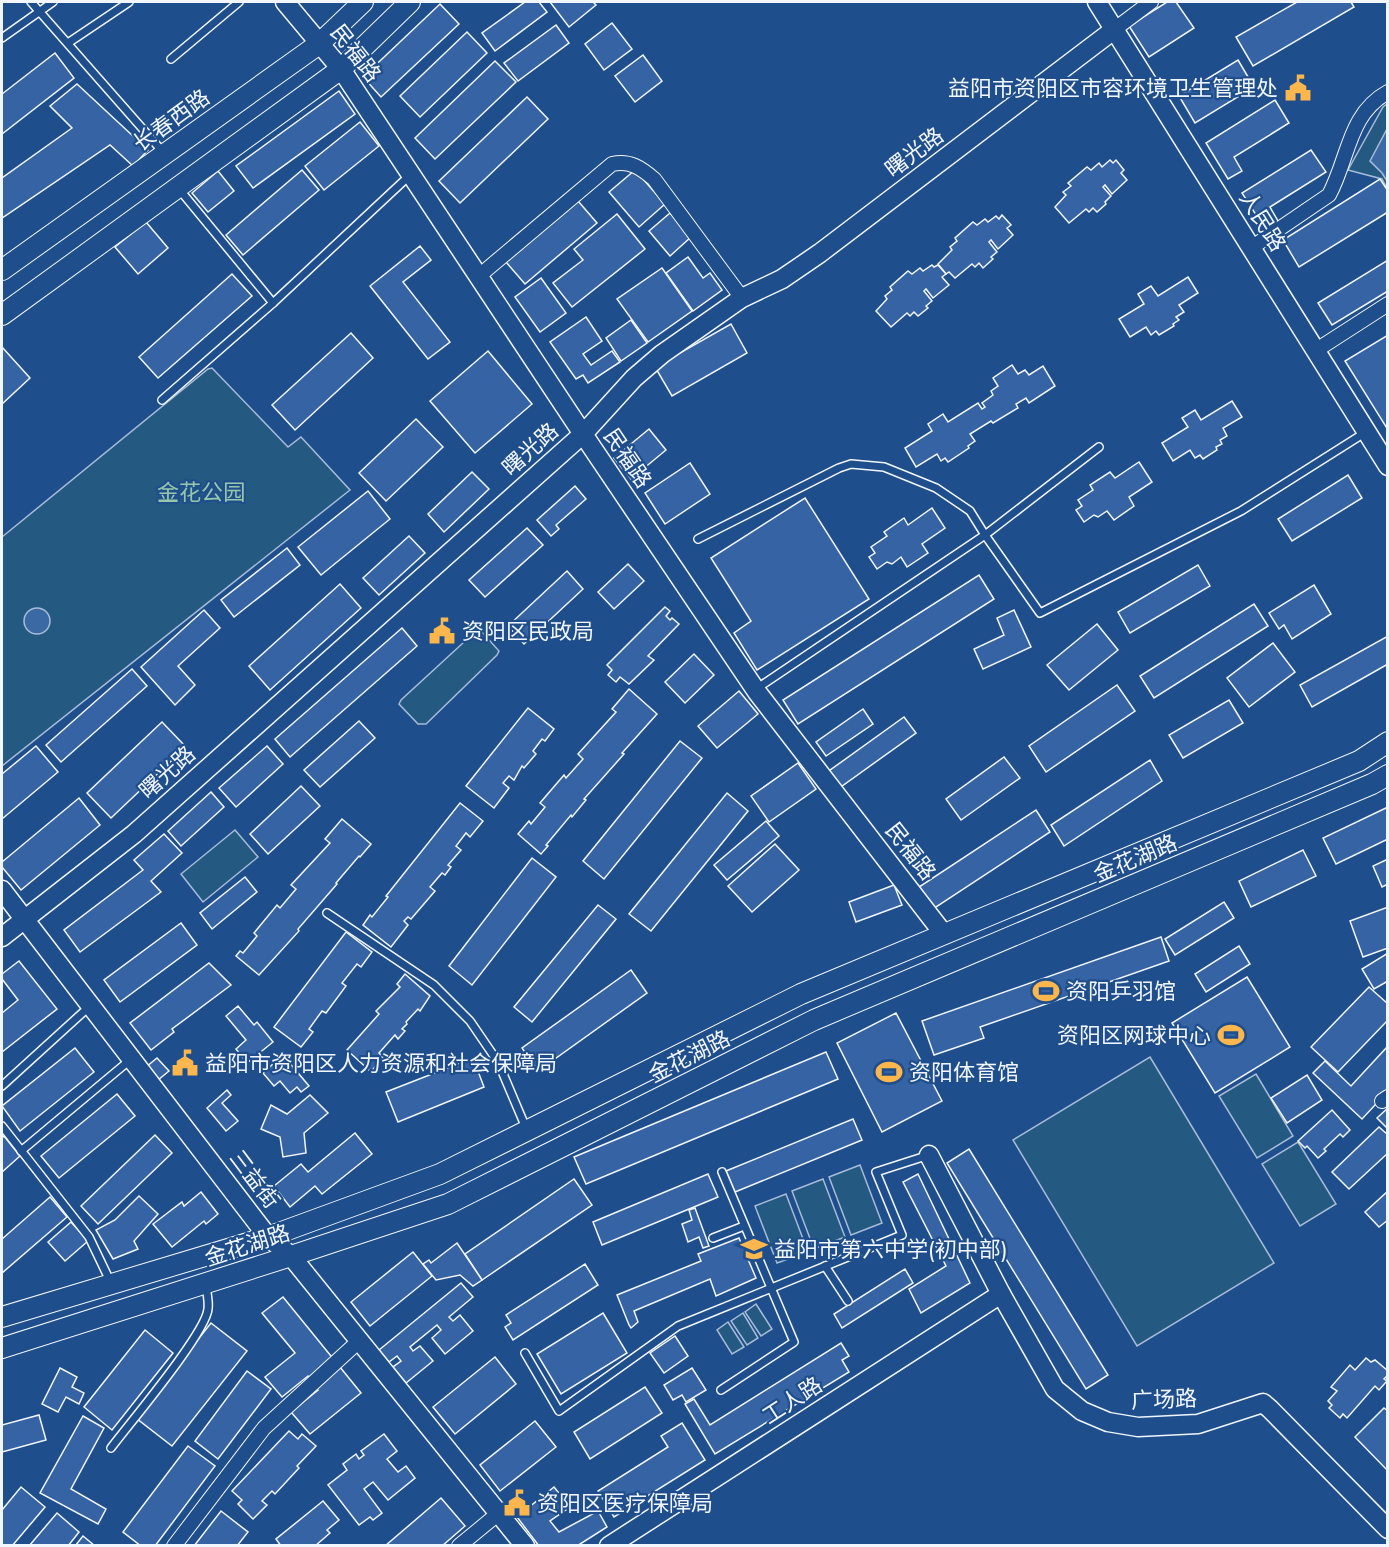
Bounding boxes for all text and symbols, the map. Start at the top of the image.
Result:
street label: 民福路 [323,17,389,89]
place label: 益阳市资阳区市容环境卫生管理处 [948,72,1278,104]
public building icon: 益阳市资阳区市容环境卫生管理处 [1283,73,1313,103]
street label: 长春西路 [126,81,216,159]
street label: 曙光路 [878,119,950,185]
street label: 人民路 [1232,185,1294,257]
street label: 曙光路 [495,415,565,483]
street label: 民福路 [596,422,660,494]
park label: 金花公园 [157,476,245,508]
place label: 资阳区民政局 [462,615,594,647]
public building icon: 资阳区民政局 [427,616,457,646]
street label: 曙光路 [132,738,202,806]
street label: 民福路 [878,815,944,887]
street label: 金花湖路 [1088,826,1182,890]
place label: 资阳乒羽馆 [1066,975,1176,1007]
sports icon: 资阳乒羽馆 [1031,976,1061,1006]
place label: 资阳区网球中心 [1057,1019,1211,1051]
sports icon: 资阳区网球中心 [1216,1020,1246,1050]
street label: 金花湖路 [643,1022,735,1090]
place label: 益阳市资阳区人力资源和社会保障局 [205,1047,557,1079]
public building icon: 益阳市资阳区人力资源和社会保障局 [170,1048,200,1078]
place label: 资阳体育馆 [909,1056,1019,1088]
sports icon: 资阳体育馆 [874,1057,904,1087]
street label: 三益街 [222,1143,288,1215]
street label: 金花湖路 [200,1216,294,1274]
place label: 益阳市第六中学(初中部) [774,1233,1008,1265]
school or university icon: 益阳市第六中学(初中部) [739,1234,769,1264]
street label: 工人路 [756,1369,828,1431]
street label: 广场路 [1130,1382,1198,1416]
place label: 资阳区医疗保障局 [537,1487,713,1519]
public building icon: 资阳区医疗保障局 [502,1488,532,1518]

